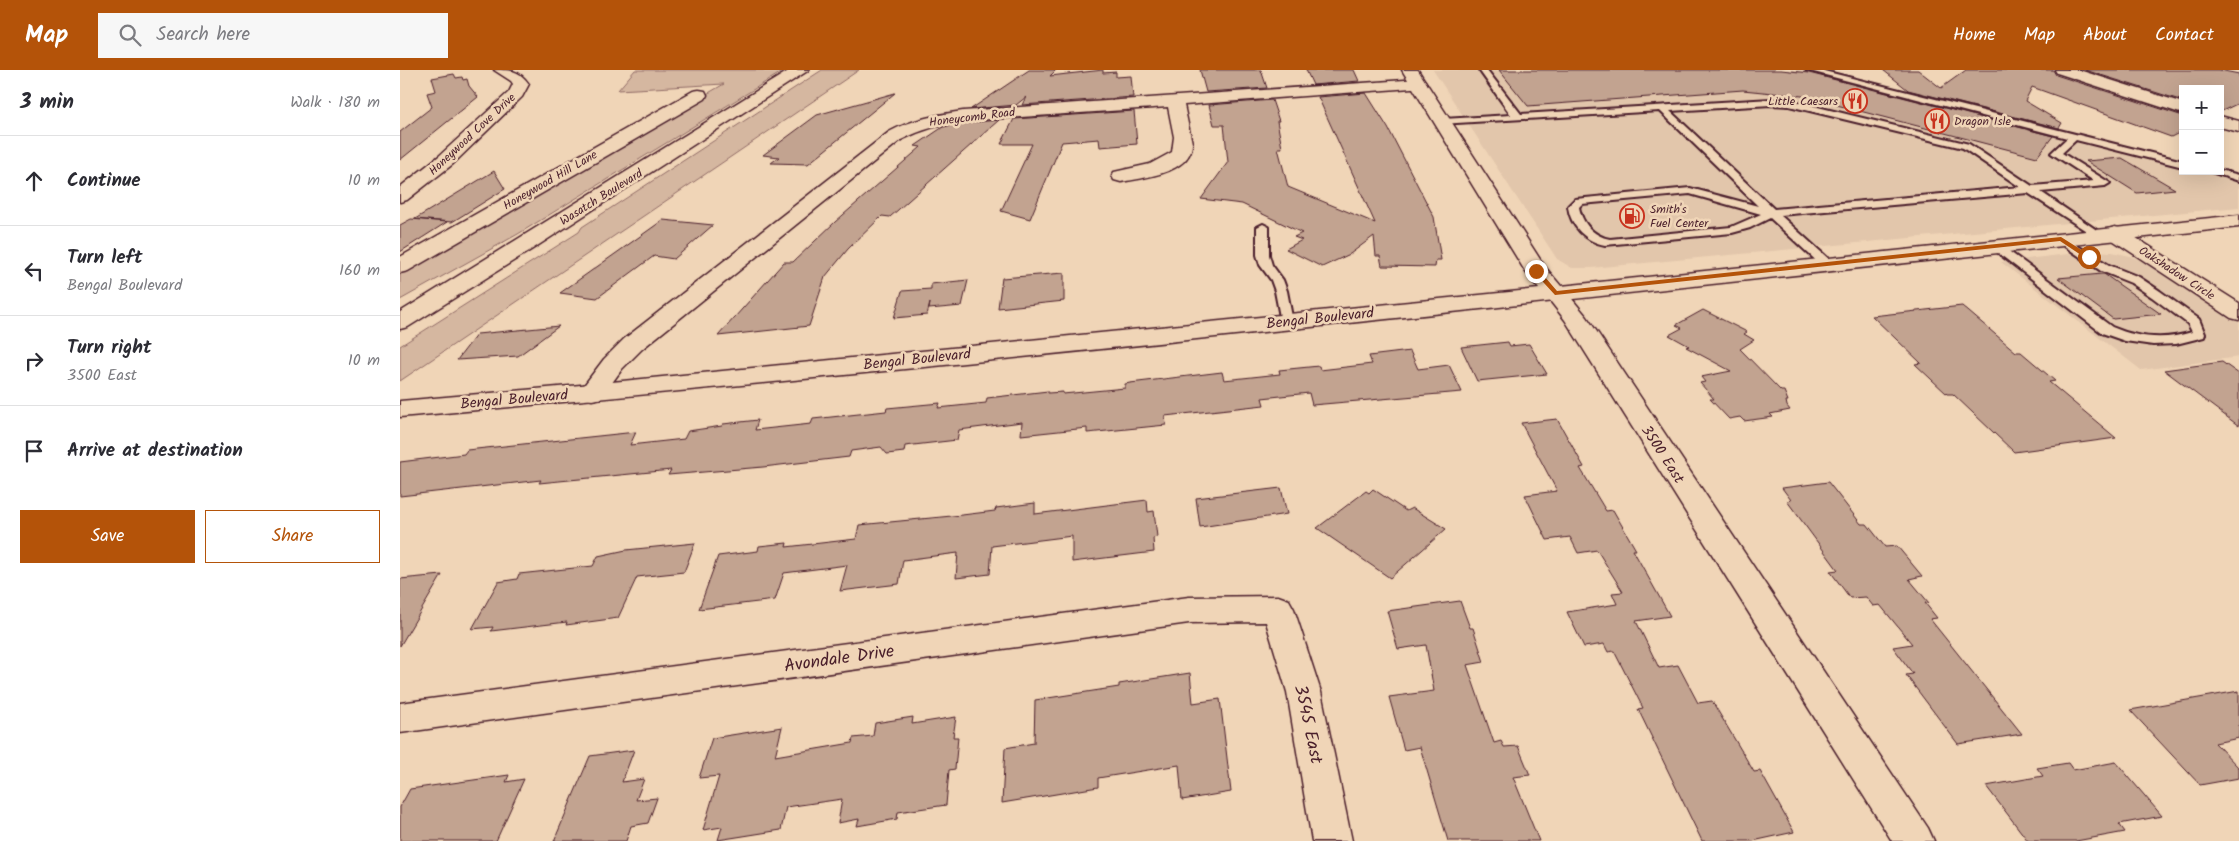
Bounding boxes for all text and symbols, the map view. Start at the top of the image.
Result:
search box [98,13,448,58]
text: Map [25,16,68,55]
text: Search here [156,20,250,50]
icon: search [116,21,144,49]
text: Home [1953,21,1996,50]
text: Map [2024,21,2055,50]
text: About [2083,21,2127,50]
text: Contact [2155,21,2214,50]
map controls [2179,85,2224,175]
button: + [2179,85,2224,130]
text: 3 min [20,86,74,119]
street label: Honeywood Cove Drive [424,88,521,180]
restaurant icon: Little Caesars [1842,88,1868,114]
text: Walk · 180 m [290,90,380,115]
place label: Little Caesars [1768,92,1838,111]
street label: Honeycomb Road [928,103,1017,132]
restaurant icon: Dragon Isle [1924,108,1950,134]
place label: Dragon Isle [1954,112,2011,131]
button: − [2179,130,2224,175]
street label: Honeywood Hill Lane [500,145,602,215]
street label: Wasatch Boulevard [556,164,647,231]
text: Continue [67,166,140,196]
icon: ahead [20,167,48,195]
text: 10 m [348,168,380,193]
place label: Smith's Fuel Center [1650,200,1709,233]
fuel station icon: Smith's Fuel Center [1619,203,1645,229]
street label: Oakshadow Circle [2135,242,2219,306]
text: Turn left [67,243,142,273]
route start [2078,246,2101,269]
icon: left [20,257,48,285]
text: 160 m [339,258,380,283]
route end [1525,260,1548,283]
text: Bengal Boulevard [67,273,182,298]
street label: Bengal Boulevard [1265,301,1376,337]
text: Turn right [67,333,152,363]
street label: Bengal Boulevard [862,342,973,378]
icon: right [20,347,48,375]
text: 10 m [348,348,380,373]
text: 3500 East [67,363,137,388]
street label: Bengal Boulevard [459,383,569,417]
street label: 3500 East [1634,420,1690,489]
text: Arrive at destination [67,436,243,466]
icon: arrive [20,437,48,465]
button: Save [20,510,195,563]
button: Share [205,510,380,563]
street label: Avondale Drive [782,637,896,682]
street label: 3545 East [1285,682,1330,768]

